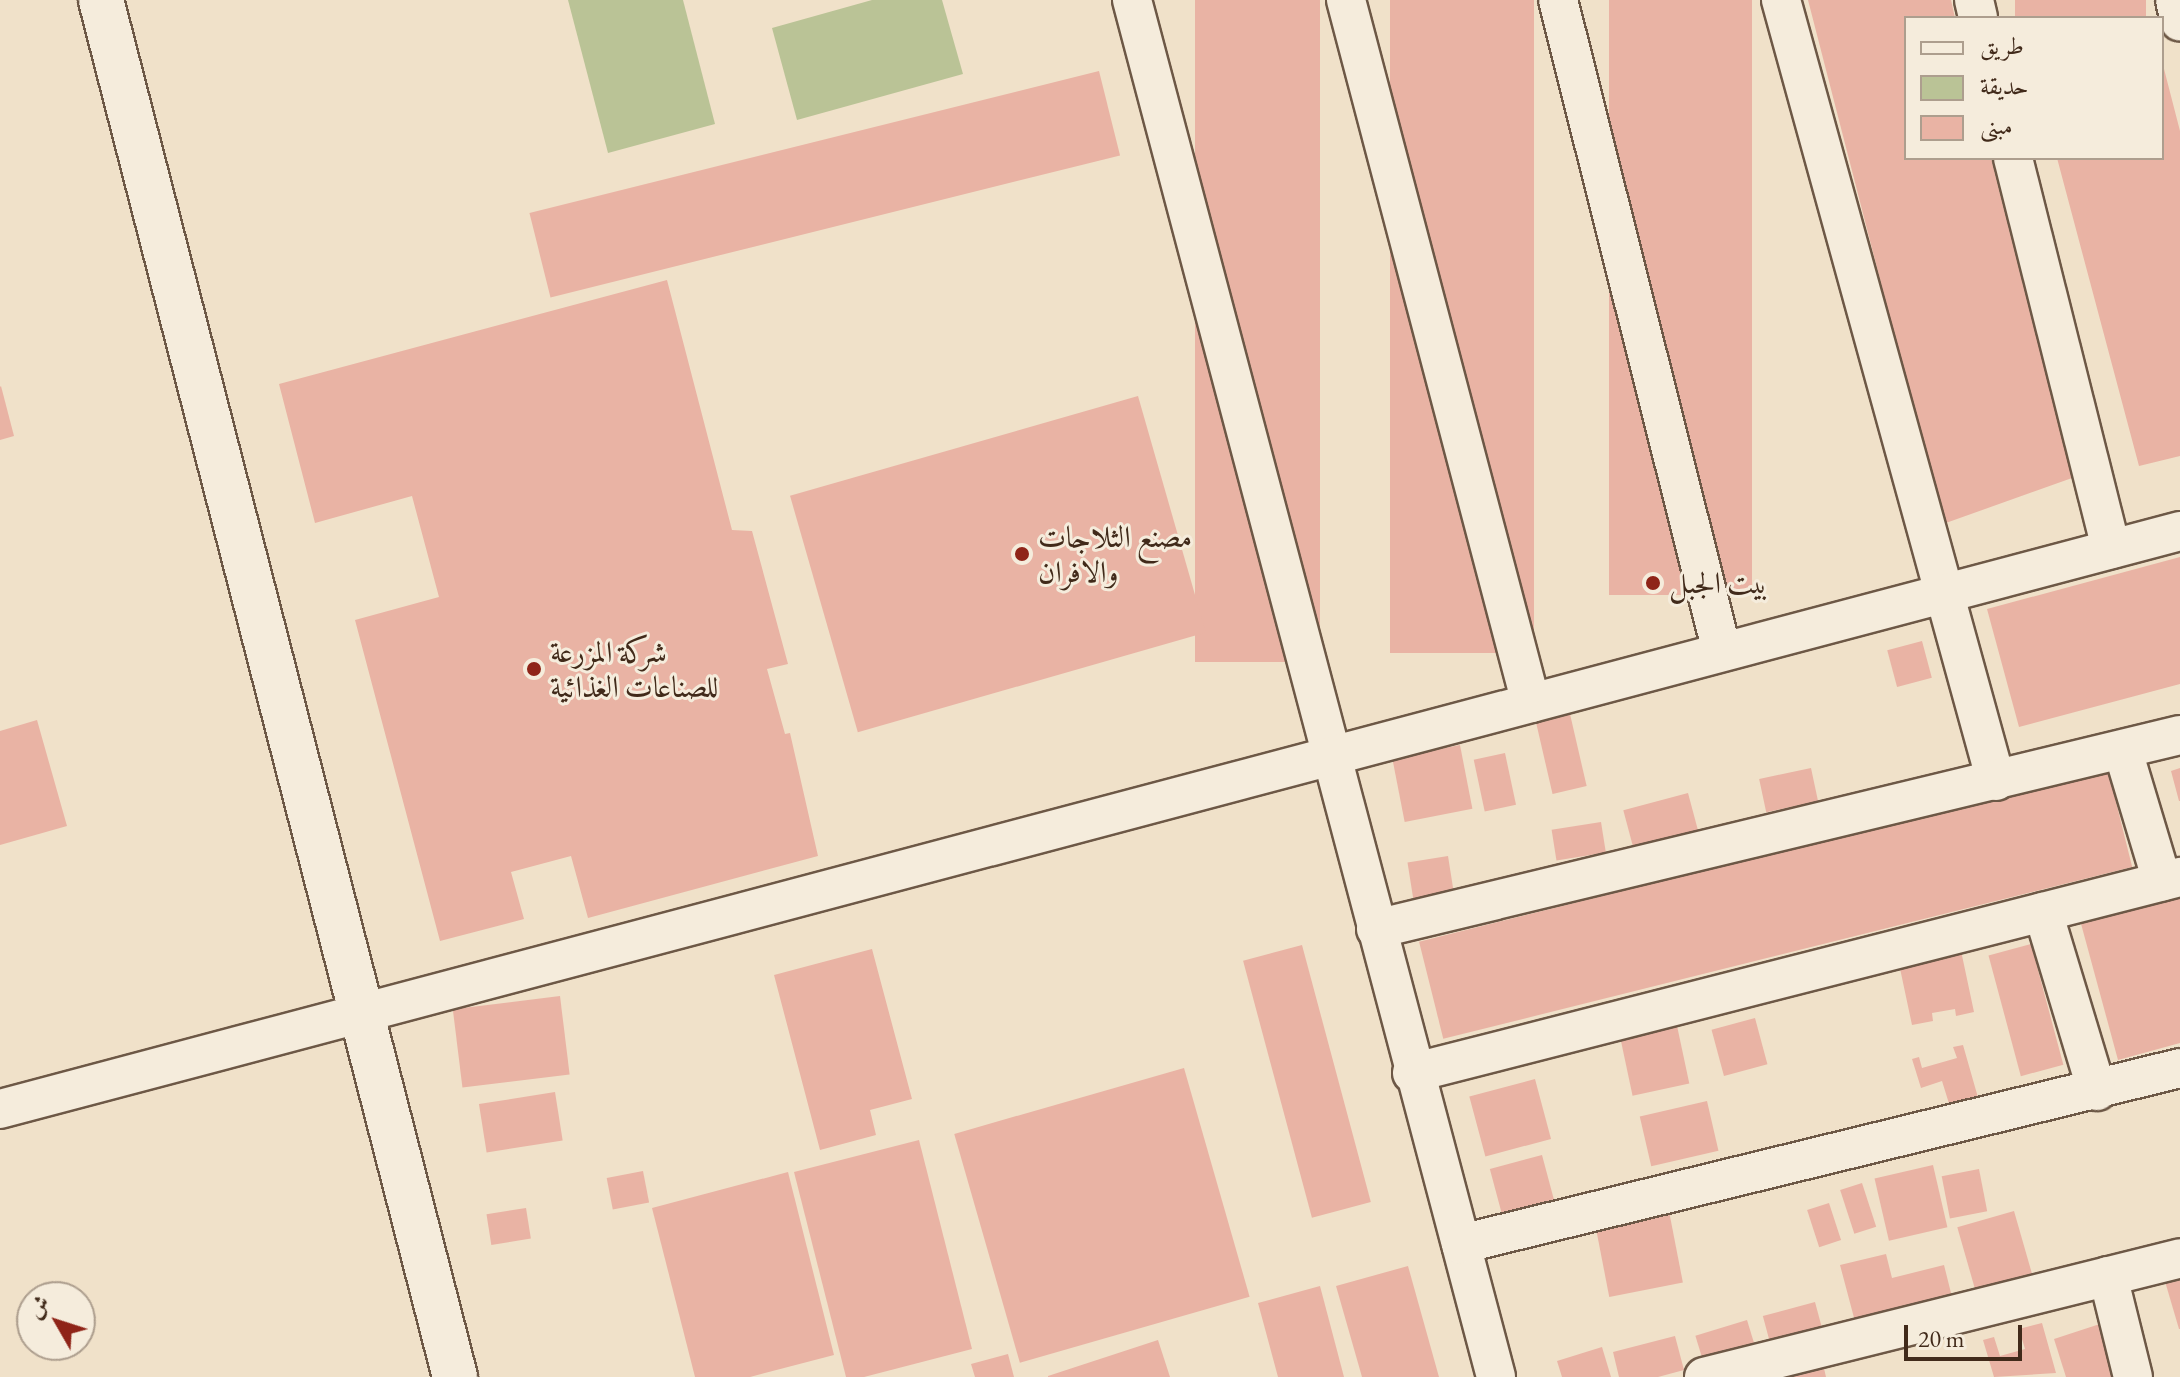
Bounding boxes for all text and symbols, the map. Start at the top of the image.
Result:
legend [1904,16,2164,160]
text: طريق [1980,30,2024,61]
text: حديقة [1980,70,2029,101]
text: مبنى [1980,110,2013,141]
place label: مصنع الثلاجات والافران [1038,519,1192,590]
marker: مصنع الثلاجات والافران [1013,545,1031,563]
place label: بيت الجبل [1669,565,1768,601]
marker: بيت الجبل [1644,574,1662,592]
place label: شركة المزرعة للصناعات الغذائية [550,634,718,704]
marker: شركة المزرعة للصناعات الغذائية [525,660,543,678]
north arrow [16,1281,96,1361]
text: ش [20,1289,57,1324]
scale bar [1908,1309,2026,1359]
text: 20 m [1918,1323,1965,1354]

